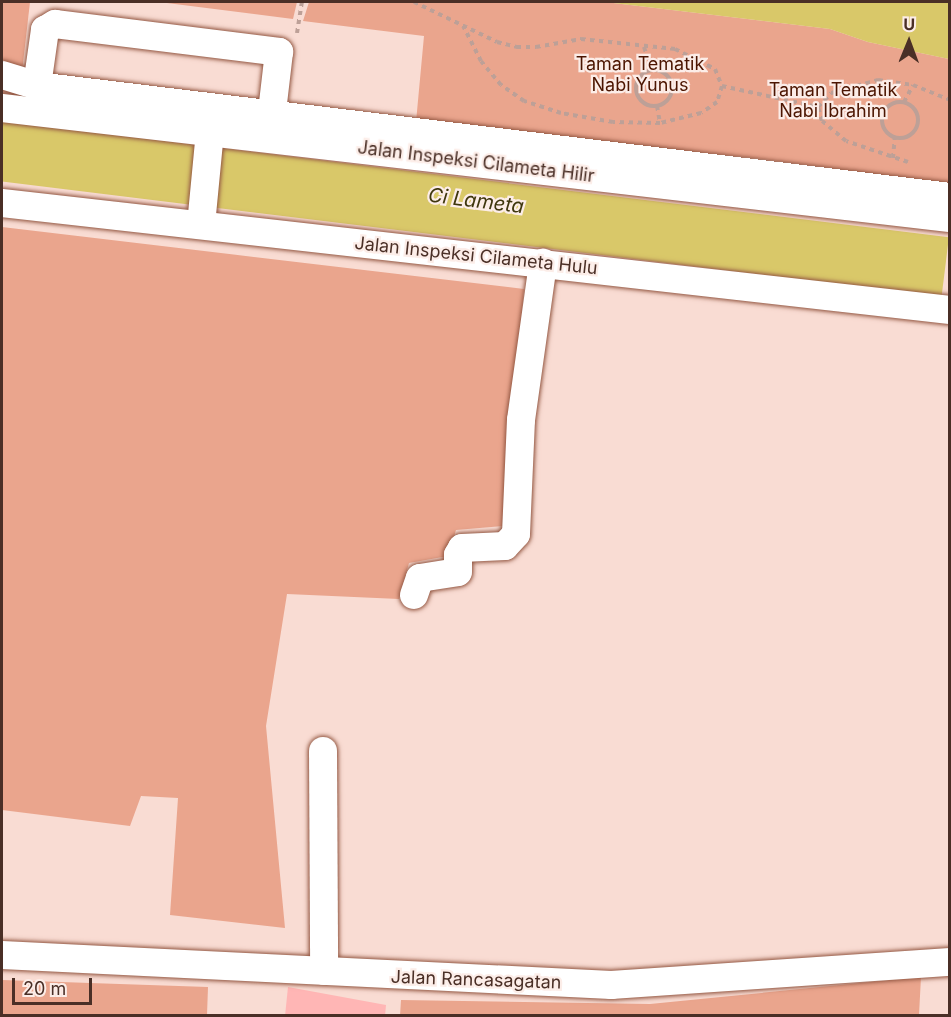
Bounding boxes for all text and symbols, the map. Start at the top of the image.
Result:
north arrow [879,12,939,72]
text: U [903,14,915,34]
park label: Taman Tematik Nabi Yunus [576,54,704,97]
park label: Taman Tematik Nabi Ibrahim [769,80,897,122]
street label: Jalan Inspeksi Cilameta Hilir [356,137,596,187]
water label: Ci Lameta [427,183,525,219]
street label: Jalan Inspeksi Cilameta Hulu [353,232,599,280]
scale bar [15,966,94,1004]
street label: Jalan Rancasagatan [390,966,562,994]
text: 20 m [23,978,66,999]

